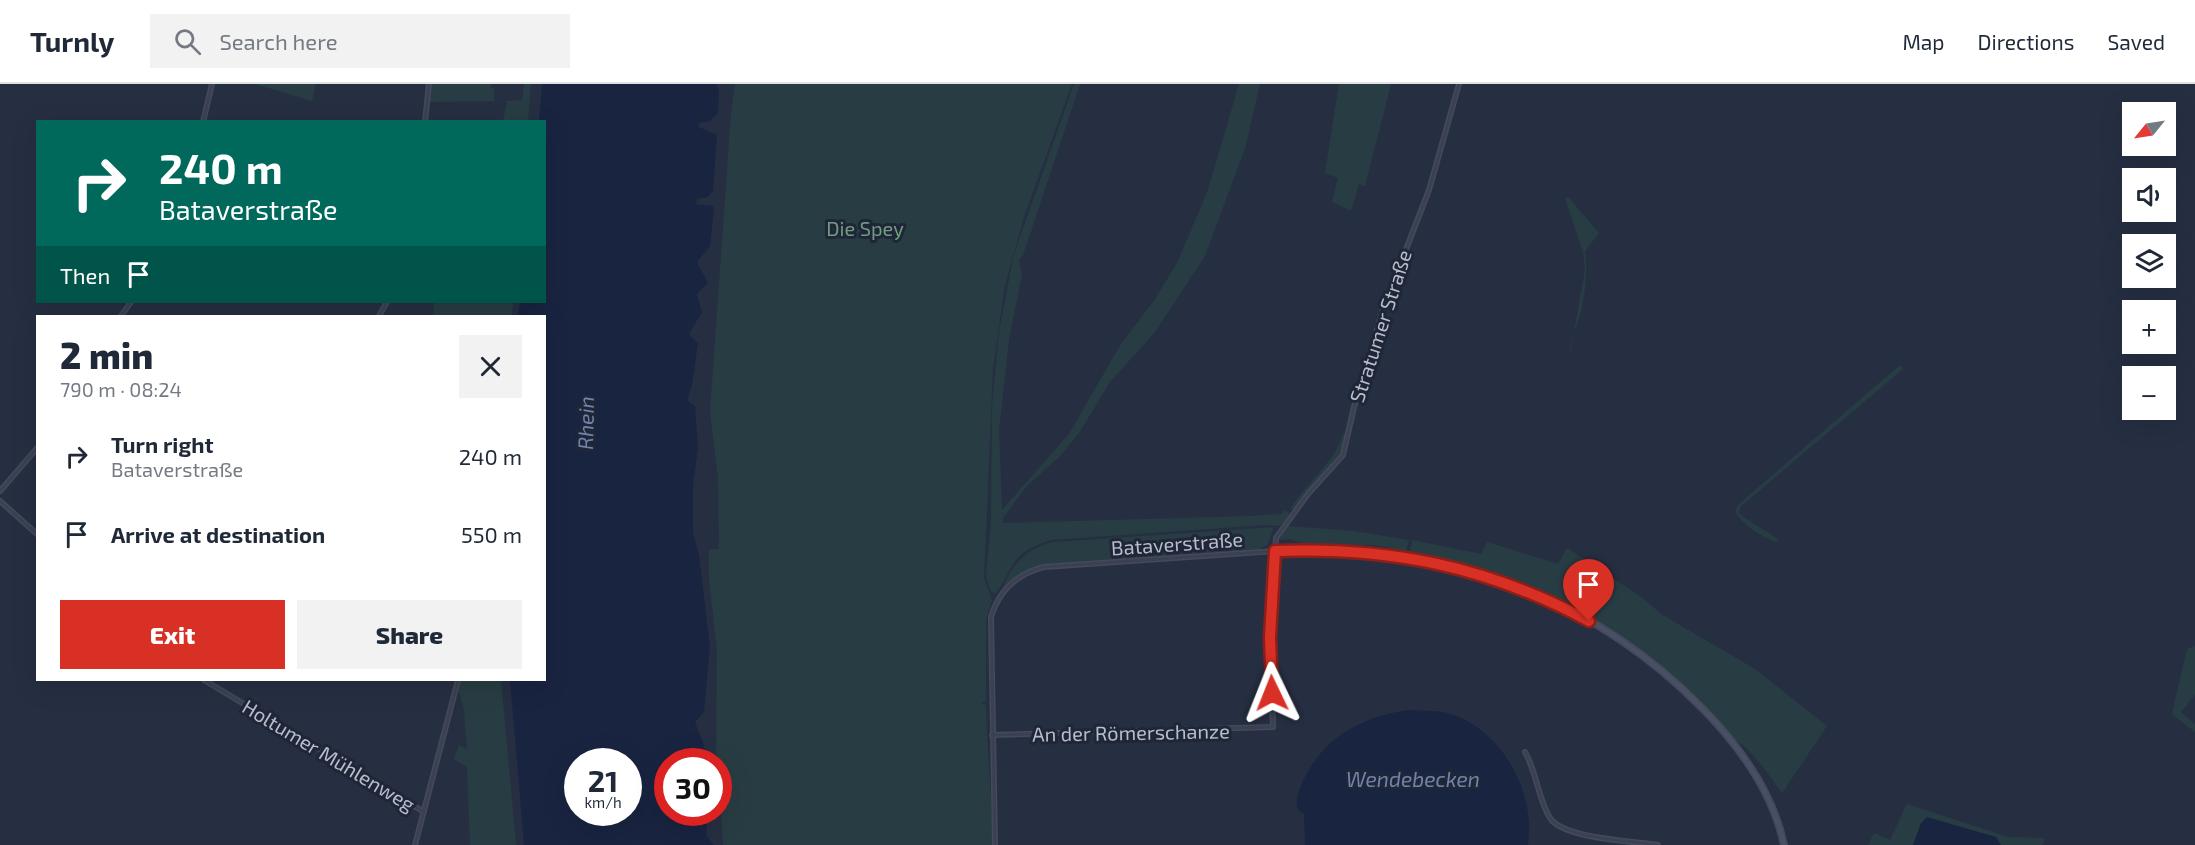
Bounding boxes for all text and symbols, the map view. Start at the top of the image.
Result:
search box [150,14,570,68]
text: Turnly [30,24,114,58]
icon: search [171,25,204,58]
text: Search here [219,28,338,54]
text: Map [1902,29,1945,54]
text: Directions [1978,29,2074,54]
text: Saved [2107,29,2165,54]
north arrow [2122,102,2176,156]
map controls [2122,102,2176,420]
text: 240 m [159,142,283,192]
icon: right [60,144,138,222]
button: sound [2122,168,2176,222]
text: Bataverstraße [159,193,338,225]
park label: Die Spey [826,216,904,240]
button: layers [2122,234,2176,288]
street label: Stratumer Straße [1344,247,1416,405]
icon: arrive [122,258,155,291]
text: Then [60,262,110,288]
button: + [2122,300,2176,354]
text: 2 min [60,333,153,376]
button: close [459,335,522,398]
button: − [2122,366,2176,420]
text: 790 m · 08:24 [60,377,182,401]
water label: Rhein [572,396,598,450]
text: Turn right [111,431,213,457]
icon: right [60,440,93,473]
text: 240 m [459,443,522,469]
text: Bataverstraße [111,457,243,481]
icon: arrive [60,518,93,551]
text: Arrive at destination [111,521,325,547]
text: 550 m [461,521,522,547]
street label: Bataverstraße [1110,526,1244,560]
pin [1563,559,1614,621]
icon: arrive [1572,568,1605,601]
button: Exit [60,600,285,669]
button: Share [297,600,522,669]
position arrow [1240,661,1304,725]
street label: Holtumer Mühlenweg [238,694,420,816]
street label: An der Römerschanze [1032,718,1230,746]
speed limit sign: 30 [654,748,732,826]
text: 21 [588,762,618,798]
water label: Wendebecken [1346,766,1480,791]
text: km/h [584,793,622,811]

